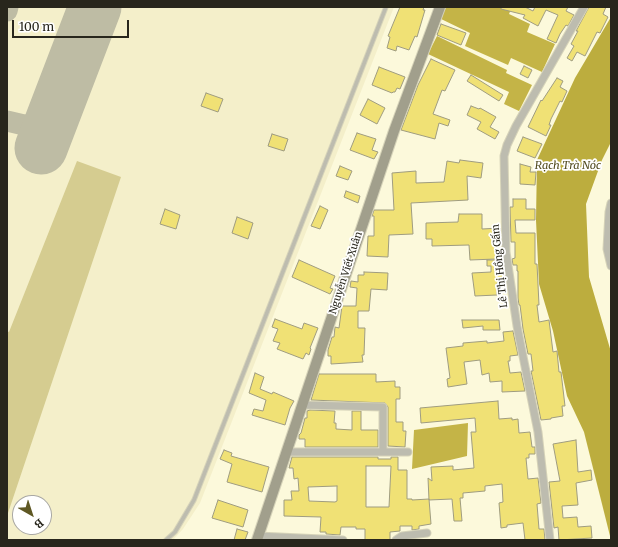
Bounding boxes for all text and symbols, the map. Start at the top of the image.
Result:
scale bar [14,12,131,38]
text: 100 m [19,19,54,34]
water label: Rạch Trà Nóc [535,159,601,173]
street label: Lê Thị Hồng Gấm [490,223,510,309]
street label: Nguyễn Viết Xuân [327,230,365,316]
north arrow [12,495,52,535]
text: B [32,516,46,531]

